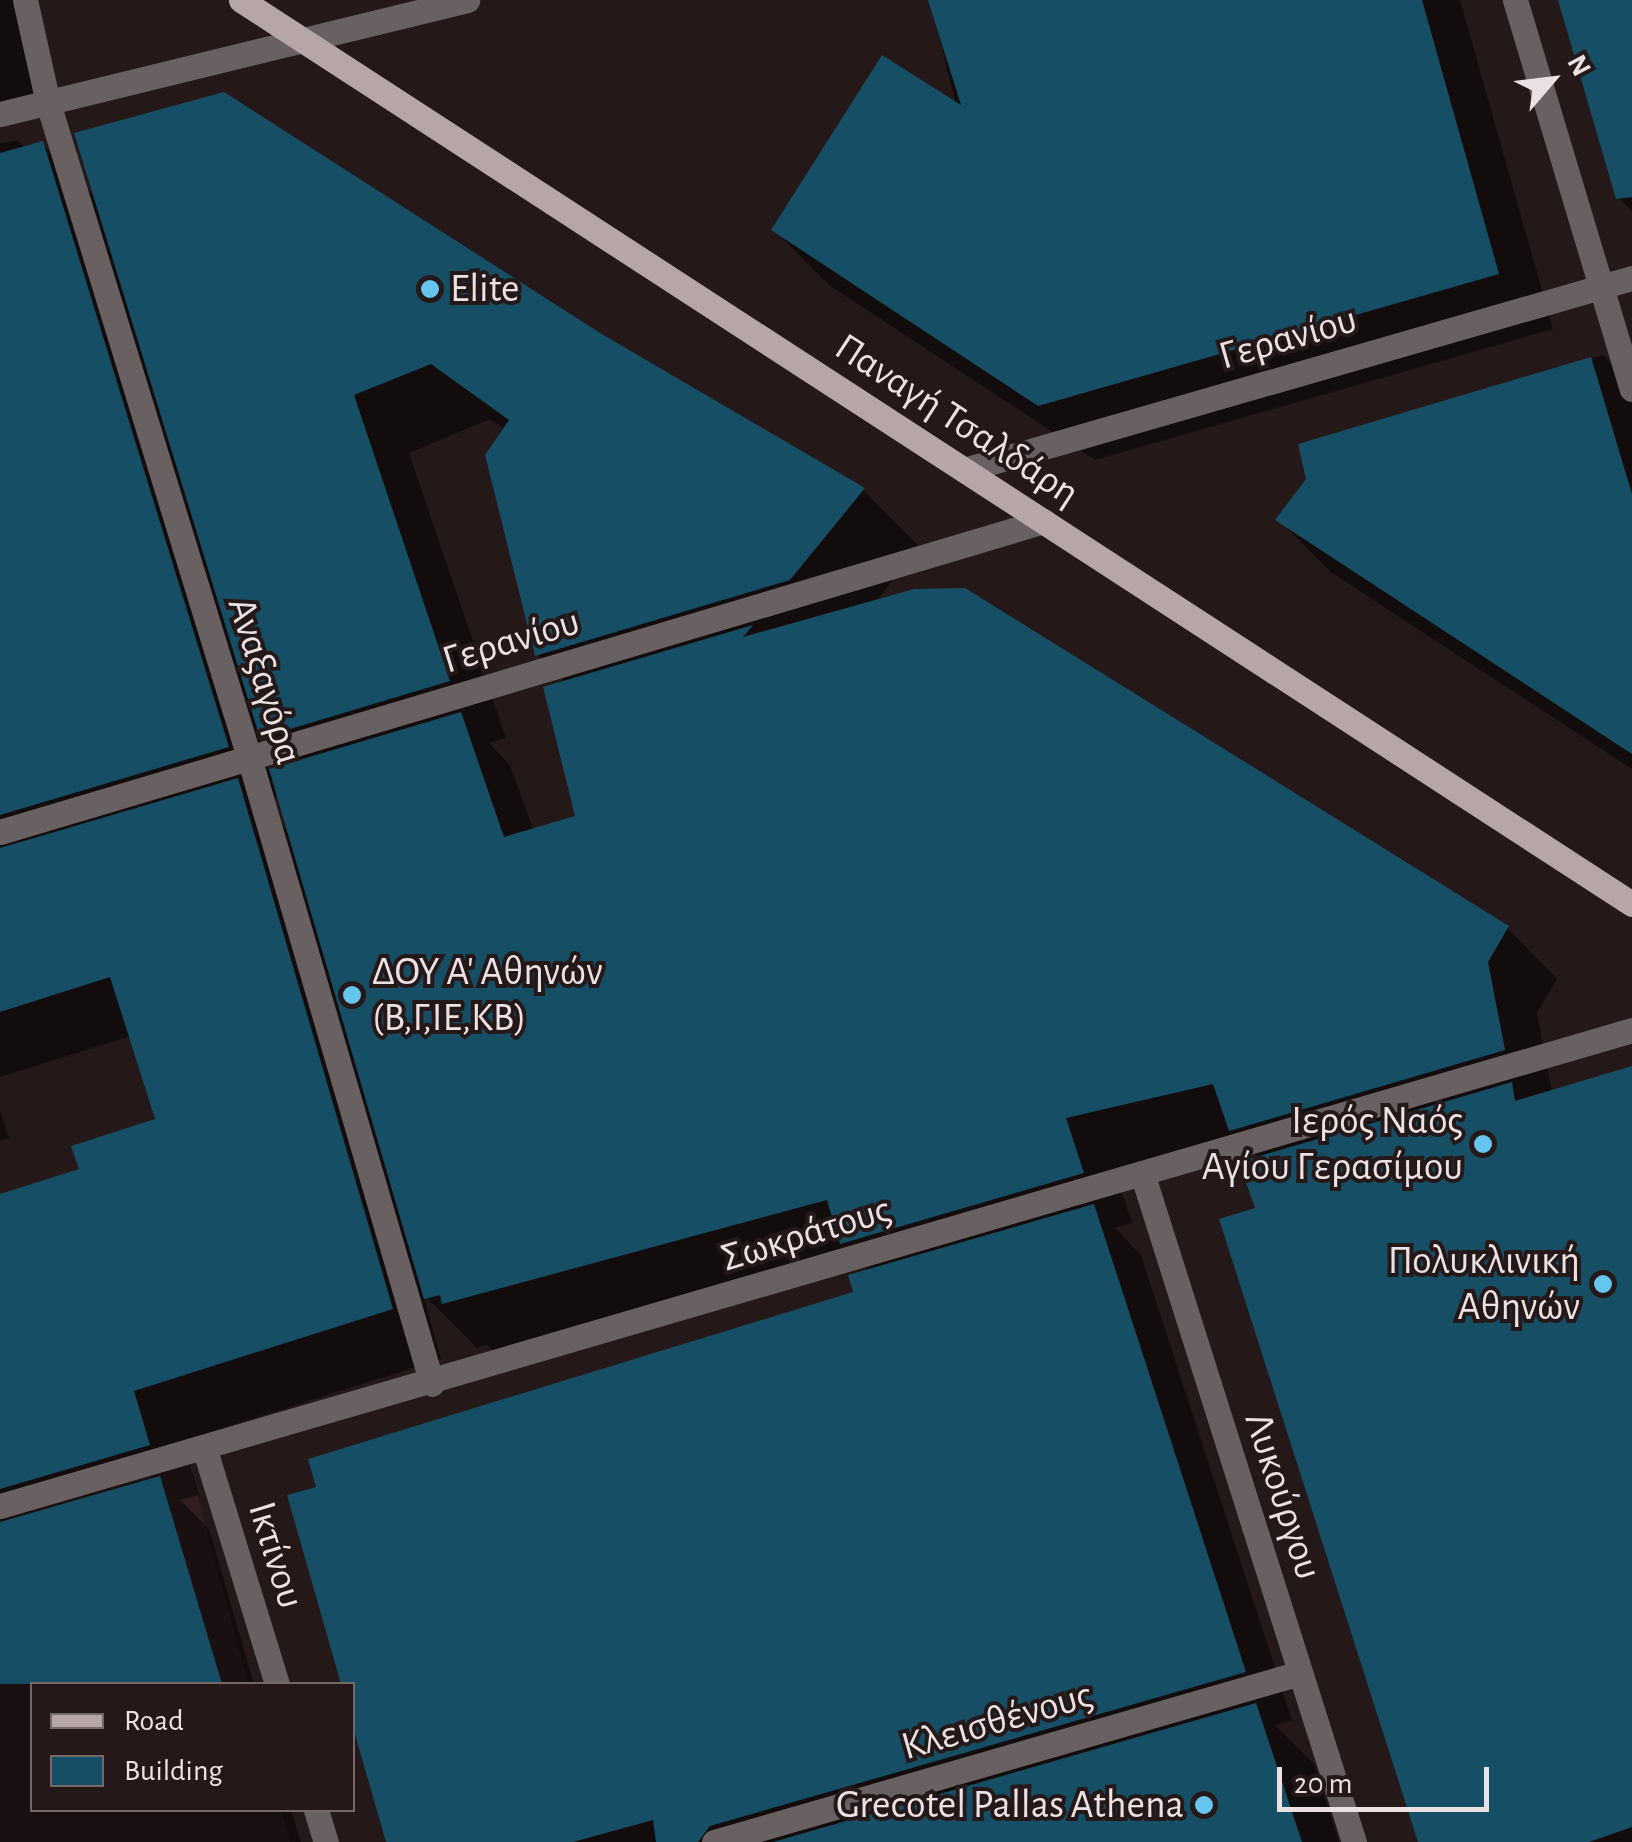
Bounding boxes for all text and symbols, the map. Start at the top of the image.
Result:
north arrow [1502,30,1602,130]
text: N [1562,51,1595,81]
place label: Elite [450,265,519,313]
marker: Elite [419,278,441,300]
street label: Γερανίου [1214,296,1362,380]
street label: Παναγή Τσαλδάρη [826,323,1088,517]
street label: Αναξαγόρα [217,592,313,770]
street label: Γερανίου [437,597,585,685]
place label: ΔΟΥ Α' Αθηνών (Β,Γ,ΙΕ,ΚΒ) [372,948,603,1042]
marker: ΔΟΥ Α' Αθηνών (Β,Γ,ΙΕ,ΚΒ) [341,984,363,1006]
place label: Ιερός Ναός Αγίου Γερασίμου [1202,1097,1463,1191]
marker: Ιερός Ναός Αγίου Γερασίμου [1472,1133,1494,1155]
street label: Σωκράτους [715,1185,897,1283]
place label: Πολυκλινική Αθηνών [1388,1237,1580,1331]
marker: Πολυκλινική Αθηνών [1590,1271,1616,1297]
street label: Λυκούργου [1233,1406,1333,1586]
street label: Ικτίνου [237,1496,315,1614]
street label: Κλεισθένους [896,1671,1098,1771]
legend [30,1682,355,1812]
text: Road [124,1706,184,1736]
scale bar [1282,1747,1494,1809]
text: Building [124,1756,223,1786]
text: 20 m [1294,1769,1352,1799]
place label: Grecotel Pallas Athena [836,1781,1184,1829]
marker: Grecotel Pallas Athena [1193,1794,1215,1816]

